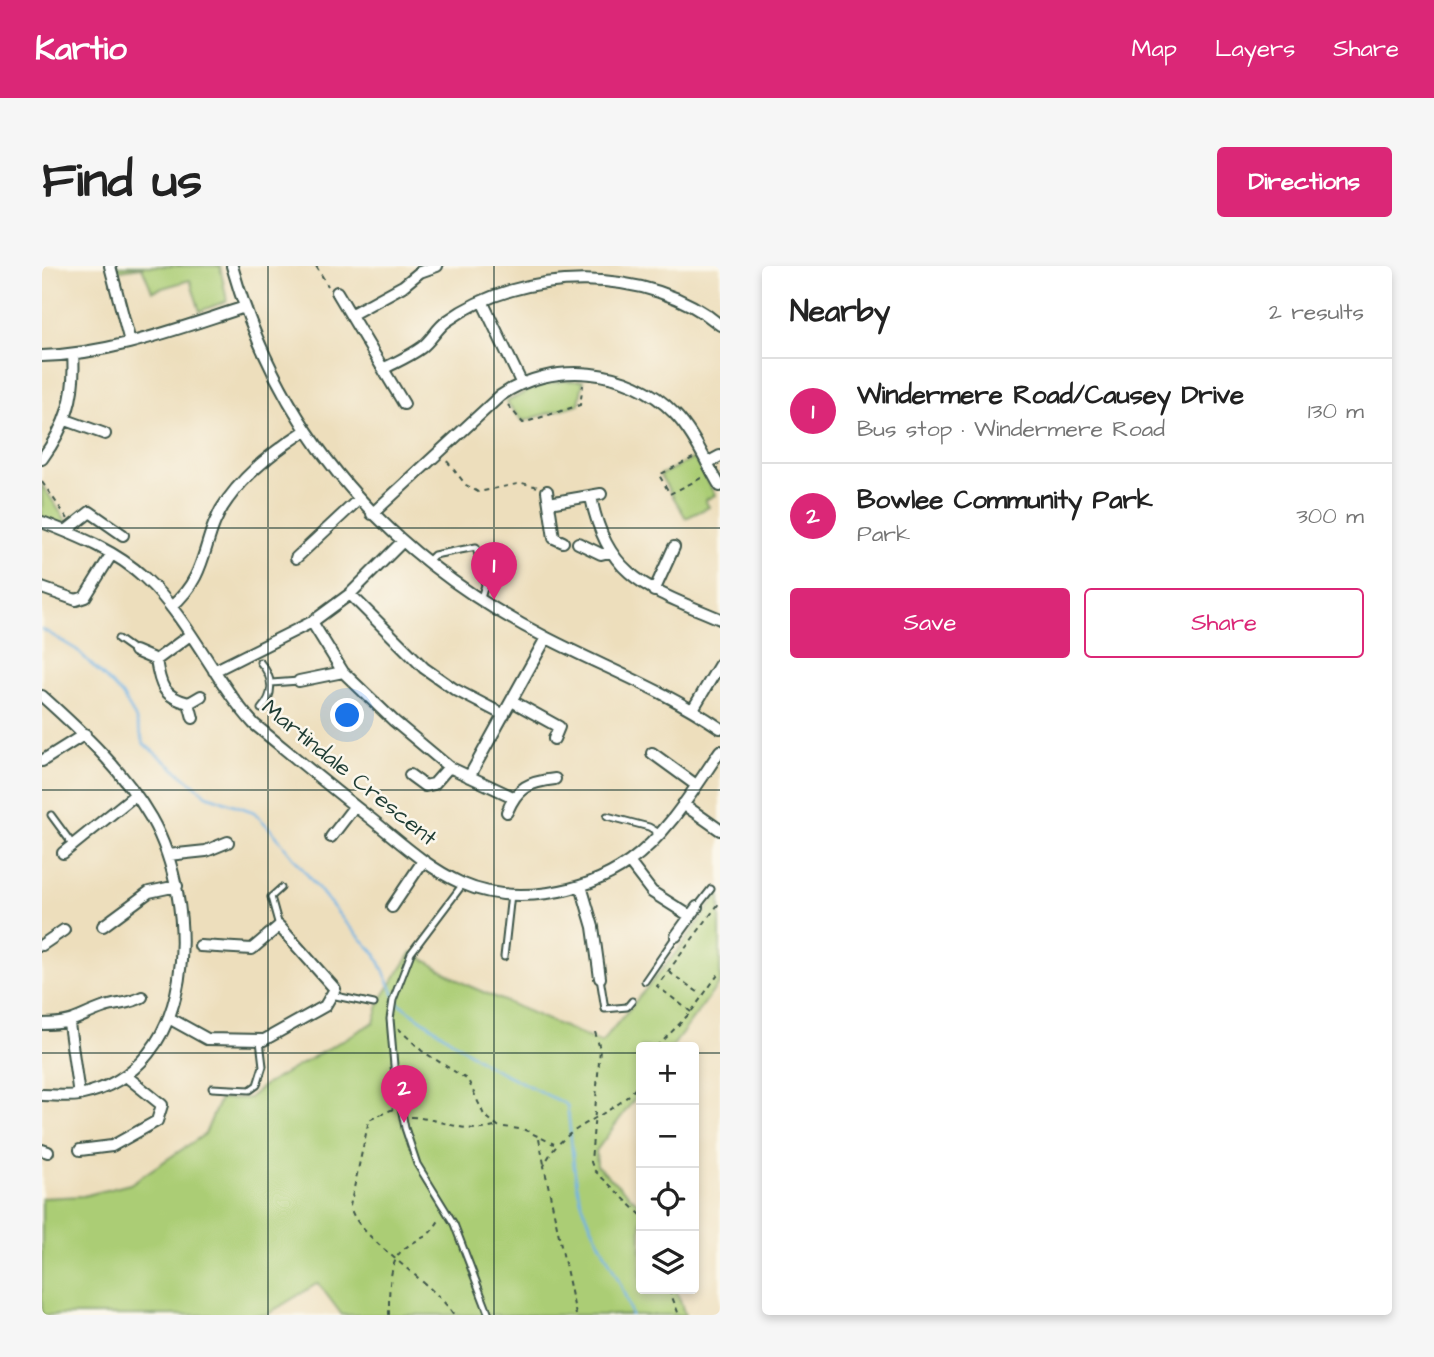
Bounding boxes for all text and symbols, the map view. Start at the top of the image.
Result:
text: Kartio [35,26,127,72]
text: Map [1132,32,1177,66]
text: Layers [1215,32,1295,66]
text: Share [1333,32,1399,66]
button: Directions [1217,147,1392,217]
text: Find us [42,148,202,216]
text: Nearby [790,291,890,333]
text: 2 results [1269,296,1364,328]
text: Windermere Road/Causey Drive [857,377,1244,413]
text: 1 [812,395,814,427]
text: 130 m [1308,395,1364,427]
text: Bus stop · Windermere Road [857,413,1165,445]
text: Bowlee Community Park [857,482,1153,518]
text: 2 [806,500,820,532]
text: 300 m [1296,500,1364,532]
text: Park [857,518,910,550]
pin: 1 [471,542,517,600]
button: Save [790,588,1070,658]
button: Share [1084,588,1364,658]
street label: Martindale Crescent [255,692,444,854]
your location [330,698,364,732]
map controls [636,1042,699,1294]
button: + [636,1042,699,1105]
pin: 2 [381,1065,427,1123]
button: − [636,1105,699,1168]
button: locate [636,1168,699,1231]
button: layers [636,1231,699,1294]

